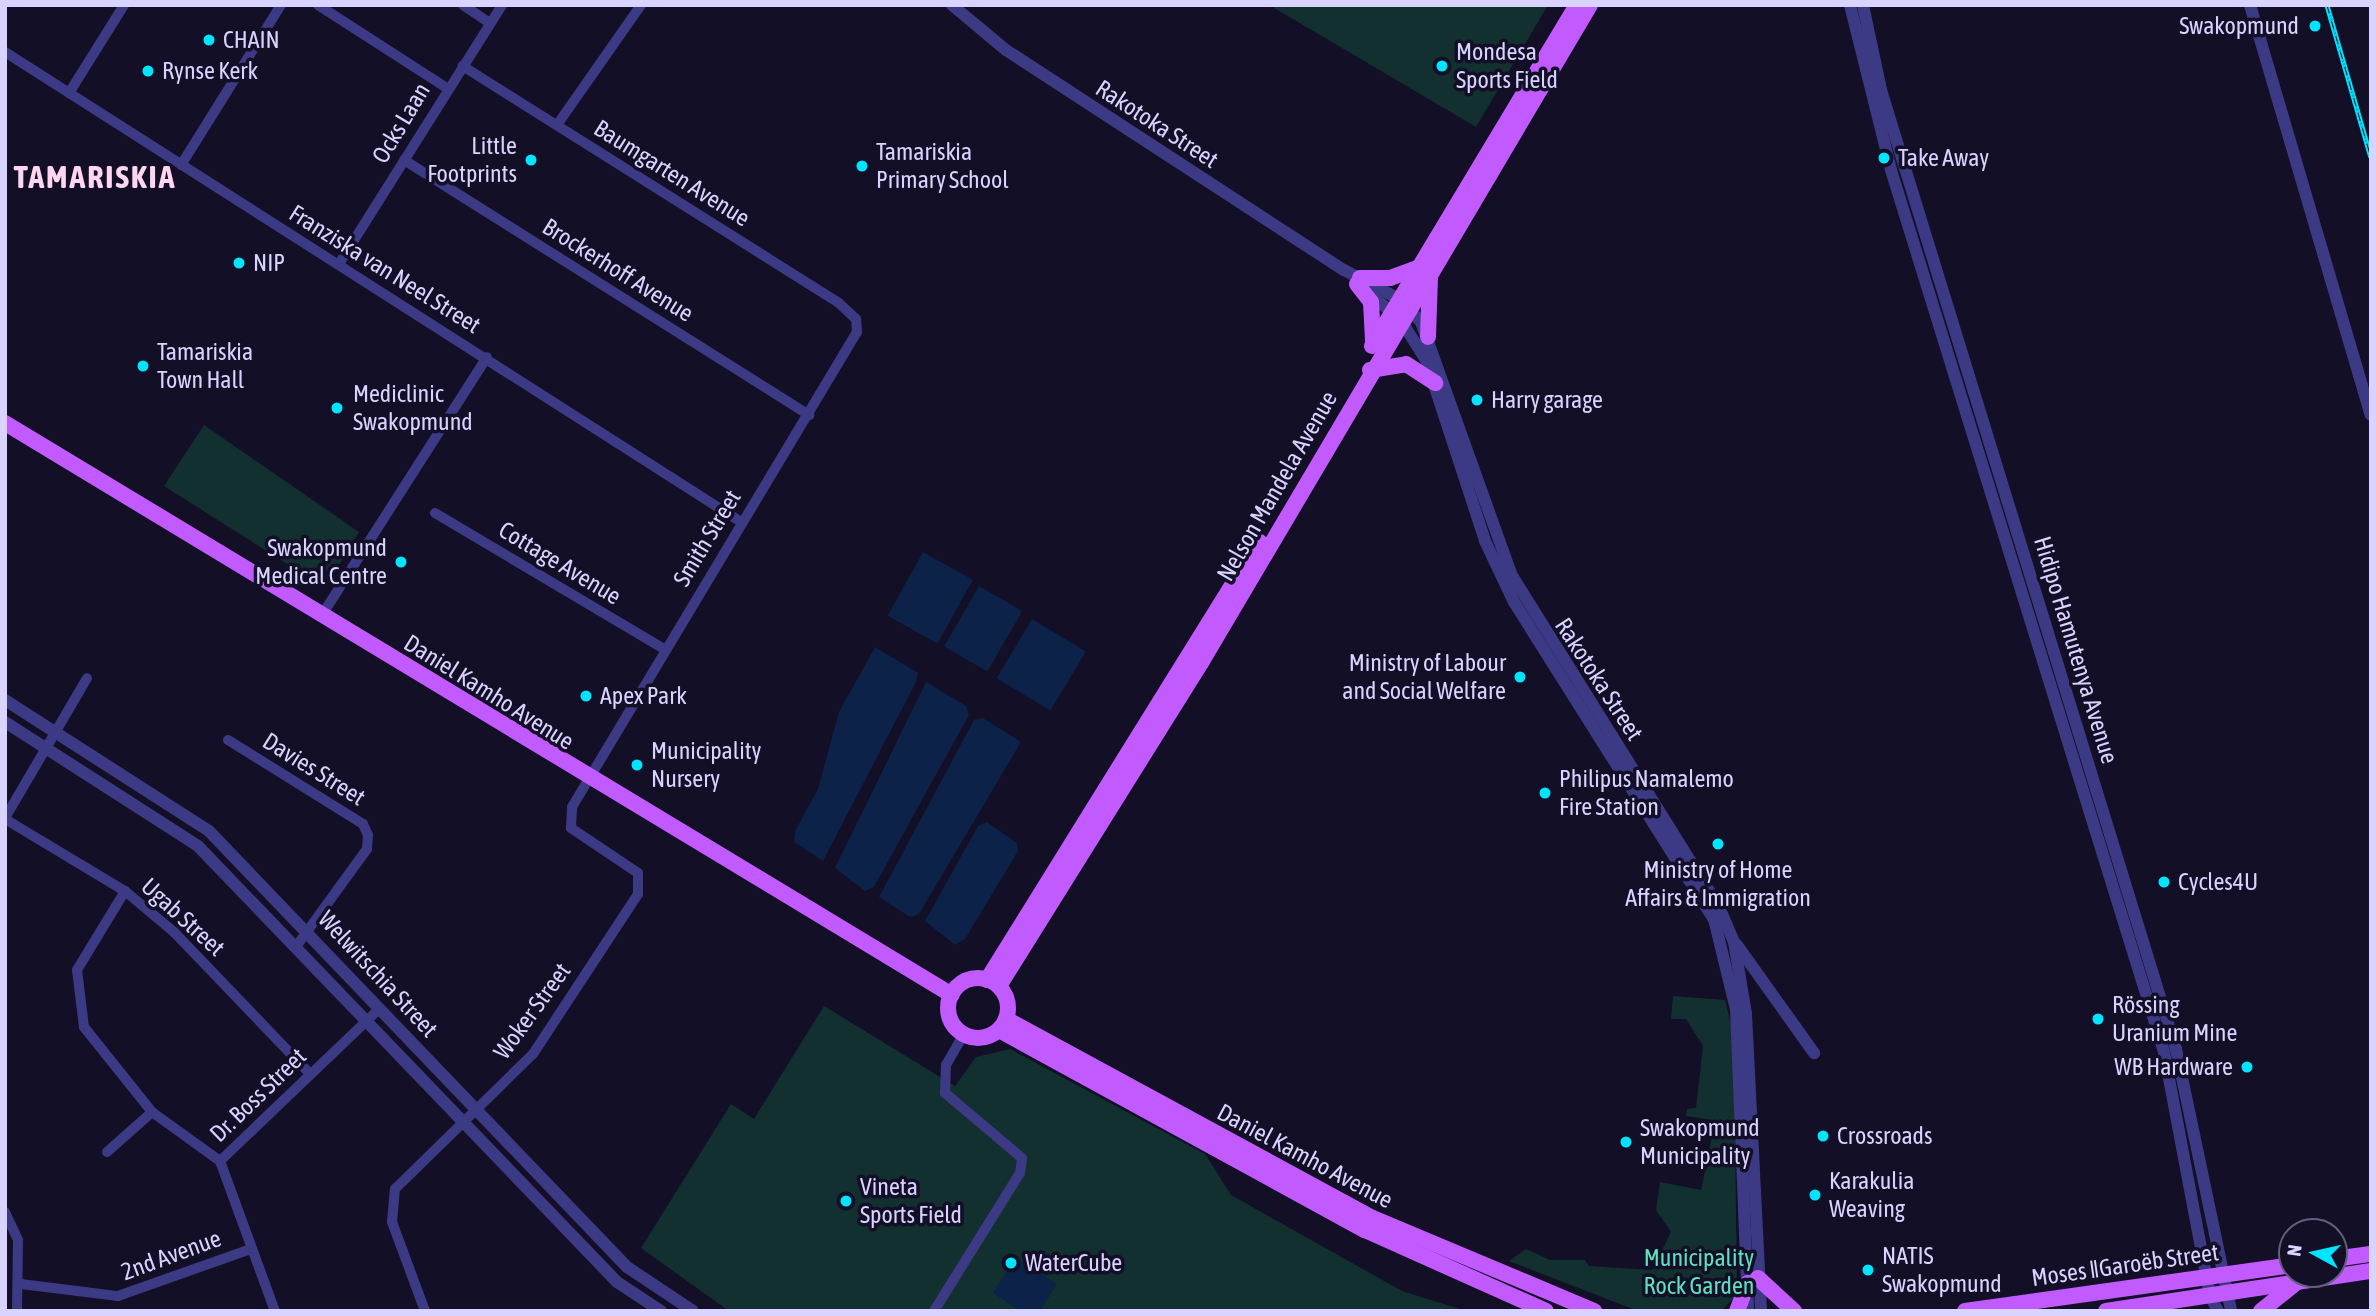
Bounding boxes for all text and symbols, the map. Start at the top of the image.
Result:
place label: Swakopmund [2179,12,2299,40]
marker: Swakopmund [2305,16,2325,36]
place label: CHAIN [223,26,280,54]
marker: CHAIN [201,32,217,48]
place label: Mondesa Sports Field [1456,38,1558,94]
place label: Rynse Kerk [162,57,258,85]
marker: Mondesa Sports Field [1434,58,1450,74]
marker: Rynse Kerk [140,63,156,79]
street label: Rakotoka Street [1090,74,1224,174]
street label: Ocks Laan [366,78,436,168]
street label: Baumgarten Avenue [589,114,755,232]
place label: Little Footprints [427,132,517,188]
place label: Tamariskia Primary School [876,138,1009,194]
place label: Take Away [1898,144,1989,172]
marker: Take Away [1876,150,1892,166]
marker: Little Footprints [523,152,539,168]
district label: TAMARISKIA [15,158,175,196]
marker: Tamariskia Primary School [854,158,870,174]
street label: Franziska van Neel Street [284,198,486,340]
street label: Brockerhoff Avenue [537,212,699,328]
place label: NIP [253,249,285,277]
marker: NIP [231,255,247,271]
place label: Tamariskia Town Hall [157,338,253,394]
marker: Tamariskia Town Hall [135,358,151,374]
place label: Mediclinic Swakopmund [353,380,473,436]
street label: Nelson Mandela Avenue [1211,386,1343,586]
place label: Harry garage [1491,386,1603,414]
marker: Harry garage [1469,392,1485,408]
marker: Mediclinic Swakopmund [327,398,347,418]
street label: Smith Street [667,485,747,591]
street label: Cottage Avenue [494,515,626,611]
street label: Hidipo Hamutenya Avenue [2028,533,2124,767]
place label: Swakopmund Medical Centre [255,534,387,590]
marker: Swakopmund Medical Centre [393,554,409,570]
street label: Rakotoka Street [1549,612,1649,746]
street label: Daniel Kamho Avenue [399,628,579,756]
place label: Ministry of Labour and Social Welfare [1342,649,1506,705]
marker: Ministry of Labour and Social Welfare [1512,669,1528,685]
place label: Apex Park [600,682,687,710]
marker: Apex Park [578,688,594,704]
street label: Davies Street [257,726,371,812]
place label: Municipality Nursery [651,737,761,793]
marker: Municipality Nursery [629,757,645,773]
place label: Philipus Namalemo Fire Station [1559,765,1734,821]
marker: Philipus Namalemo Fire Station [1537,785,1553,801]
marker: Ministry of Home Affairs & Immigration [1710,836,1726,852]
place label: Ministry of Home Affairs & Immigration [1625,856,1811,912]
place label: Cycles4U [2178,868,2258,896]
street label: Ugab Street [135,872,231,962]
marker: Cycles4U [2156,874,2172,890]
street label: Welwitschia Street [312,905,444,1043]
street label: Woker Street [487,957,577,1065]
place label: Rössing Uranium Mine [2112,991,2237,1047]
marker: Rössing Uranium Mine [2090,1011,2106,1027]
street label: Dr. Boss Street [204,1042,312,1148]
place label: WB Hardware [2114,1053,2233,1081]
marker: WB Hardware [2239,1059,2255,1075]
street label: Daniel Kamho Avenue [1212,1098,1398,1214]
place label: Swakopmund Municipality [1640,1114,1760,1170]
place label: Crossroads [1837,1122,1932,1150]
marker: Crossroads [1815,1128,1831,1144]
marker: Swakopmund Municipality [1618,1134,1634,1150]
place label: Karakulia Weaving [1829,1167,1914,1223]
place label: Vineta Sports Field [860,1173,962,1229]
marker: Karakulia Weaving [1807,1187,1823,1203]
marker: Vineta Sports Field [838,1193,854,1209]
north arrow [2278,1218,2348,1288]
street label: 2nd Avenue [117,1224,225,1286]
street label: Moses ǁGaroëb Street [2029,1238,2221,1292]
place label: NATIS Swakopmund [1882,1242,2002,1298]
text: N [2283,1243,2306,1257]
park label: Municipality Rock Garden [1644,1244,1754,1300]
place label: WaterCube [1025,1249,1122,1277]
marker: WaterCube [1003,1255,1019,1271]
marker: NATIS Swakopmund [1860,1262,1876,1278]

